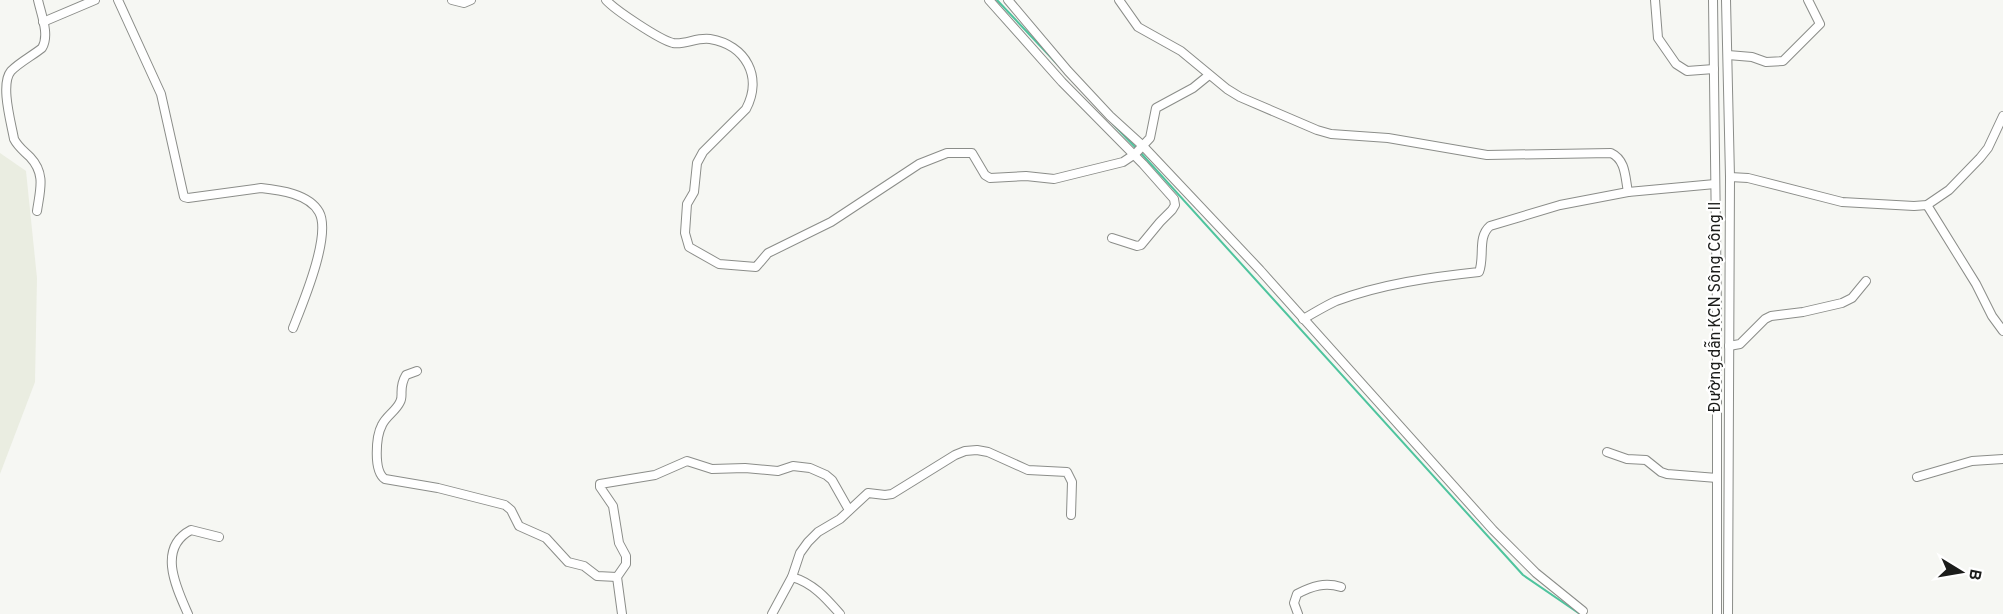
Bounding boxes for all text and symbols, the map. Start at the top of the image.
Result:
street label: Đường dẫn KCN Sông Công II [1704,202,1726,413]
north arrow [1931,542,1991,602]
text: B [1963,567,1985,582]

